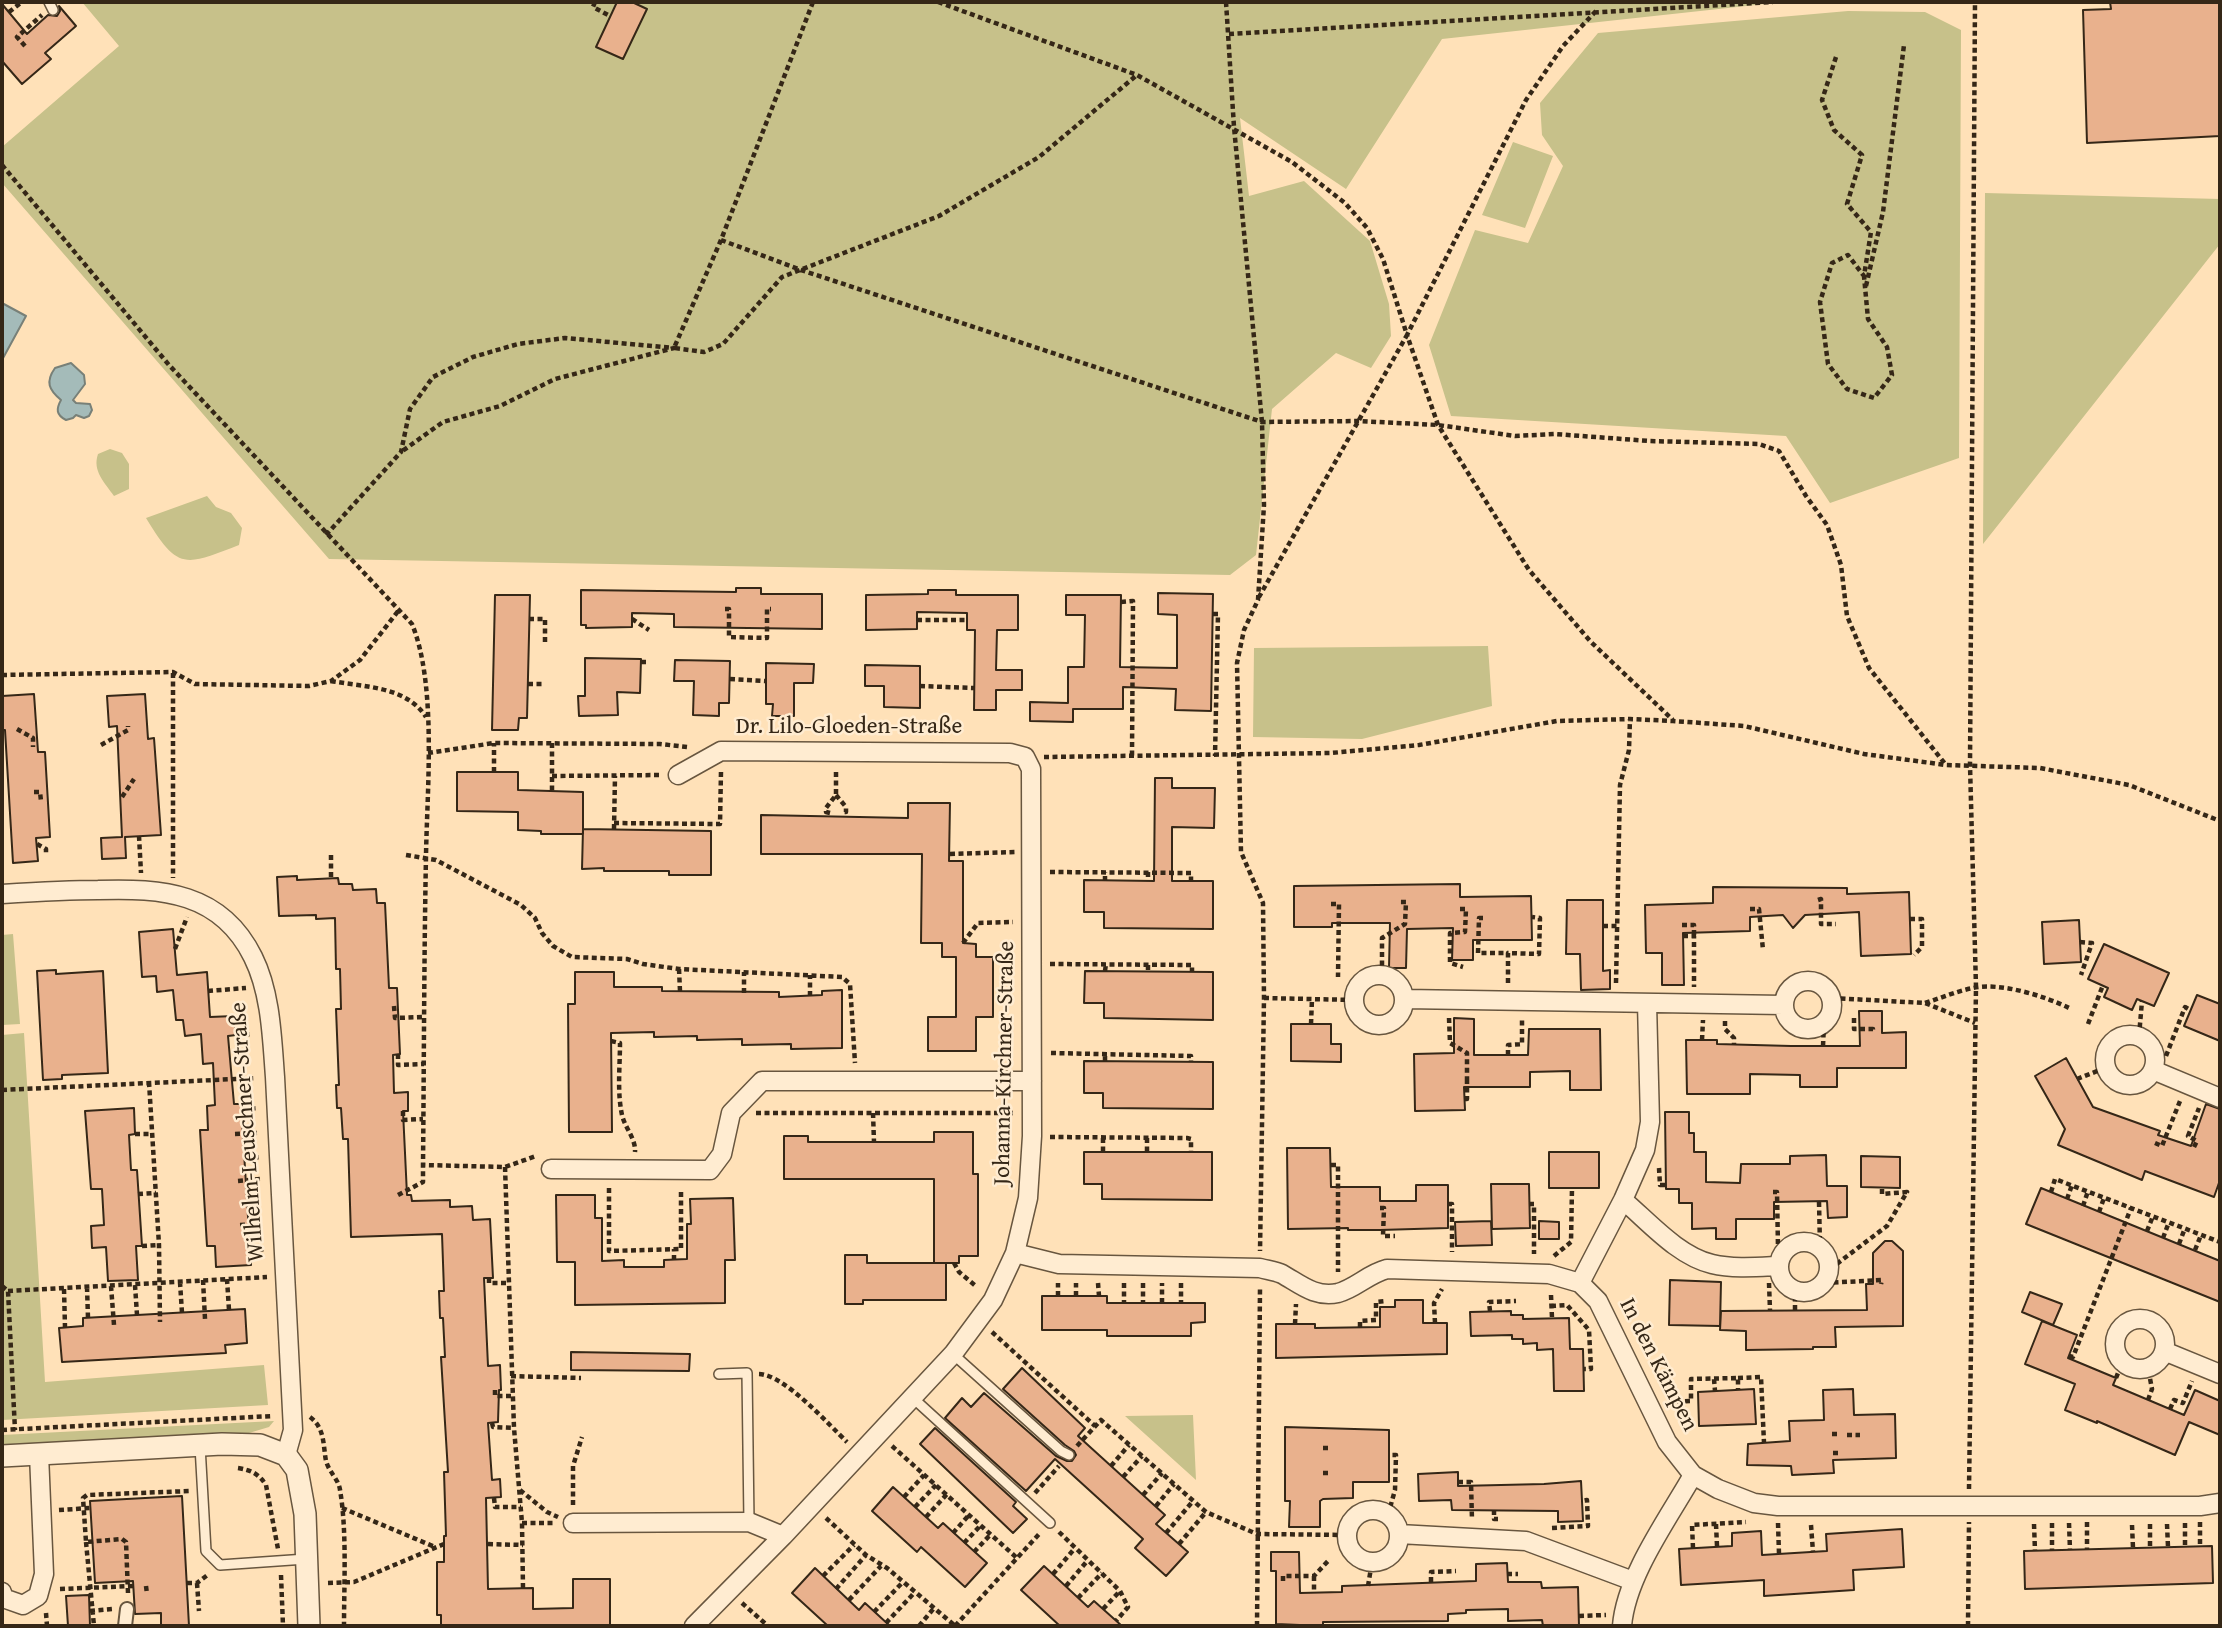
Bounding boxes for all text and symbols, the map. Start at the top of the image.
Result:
street label: Dr. Lilo-Gloeden-Straße [736,713,962,741]
street label: Johanna-Kirchner-Straße [989,941,1021,1185]
street label: Wilhelm-Leuschner-Straße [225,1001,271,1263]
street label: In den Kämpen [1613,1294,1703,1436]

